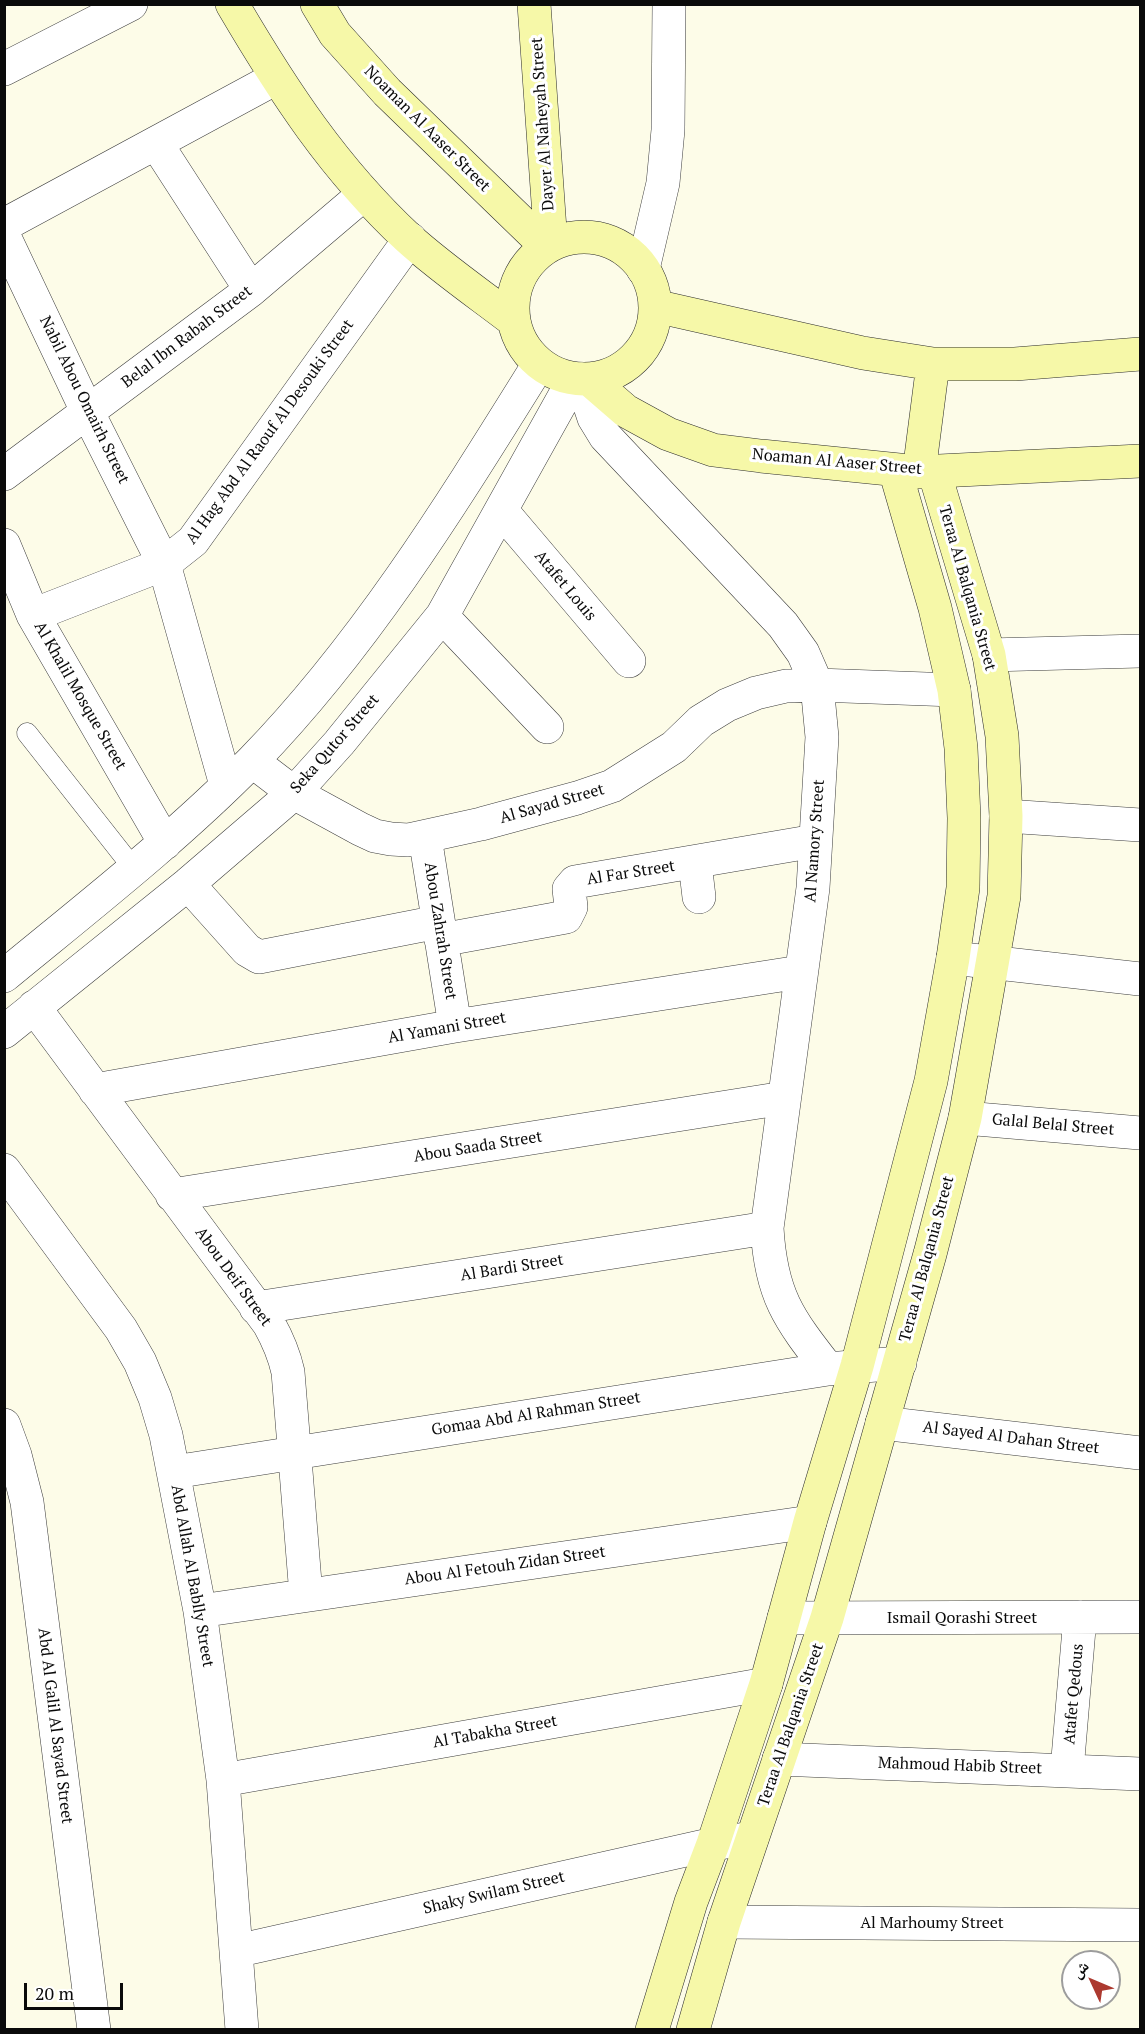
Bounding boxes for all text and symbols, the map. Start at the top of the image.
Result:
street label: Dayer Al Naheyah Street [527,37,559,211]
street label: Noaman Al Aaser Street [360,62,494,196]
street label: Belal Ibn Rabah Street [118,282,256,392]
street label: Nabil Abou Omairh Street [35,313,133,487]
street label: Al Hag Abd Al Raouf Al Desouki Street [182,316,358,548]
street label: Noaman Al Aaser Street [751,445,923,479]
street label: Teraa Al Balqania Street [934,503,1000,673]
street label: Atafet Louis [530,547,600,625]
street label: Al Khalil Mosque Street [30,618,130,774]
street label: Seka Qutor Street [287,690,383,798]
street label: Al Namory Street [801,779,829,903]
street label: Al Sayad Street [497,780,607,828]
street label: Al Far Street [585,857,677,889]
street label: Abou Zahrah Street [420,861,460,1001]
street label: Al Yamani Street [386,1008,508,1048]
street label: Galal Belal Street [991,1110,1115,1140]
street label: Abou Saada Street [412,1127,544,1167]
street label: Teraa Al Balqania Street [896,1174,958,1344]
street label: Abou Deif Street [191,1224,275,1330]
street label: Al Bardi Street [459,1250,565,1286]
street label: Gomaa Abd Al Rahman Street [430,1388,642,1440]
street label: Al Sayed Al Dahan Street [922,1418,1100,1458]
street label: Abd Allah Al Bablly Street [166,1483,218,1669]
street label: Abou Al Fetouh Zidan Street [403,1542,607,1590]
street label: Ismail Qorashi Street [887,1608,1037,1628]
street label: Abd Al Galil Al Sayad Street [33,1627,77,1825]
street label: Teraa Al Balqania Street [754,1641,828,1809]
street label: Atafet Qedous [1060,1643,1088,1745]
street label: Al Tabakha Street [431,1712,559,1752]
street label: Mahmoud Habib Street [877,1754,1043,1778]
street label: Shaky Swilam Street [421,1867,567,1919]
street label: Al Marhoumy Street [860,1913,1004,1933]
north arrow [1061,1950,1121,2010]
text: ش [1066,1955,1093,1983]
scale bar [27,1971,126,2009]
text: 20 m [35,1981,74,2005]

